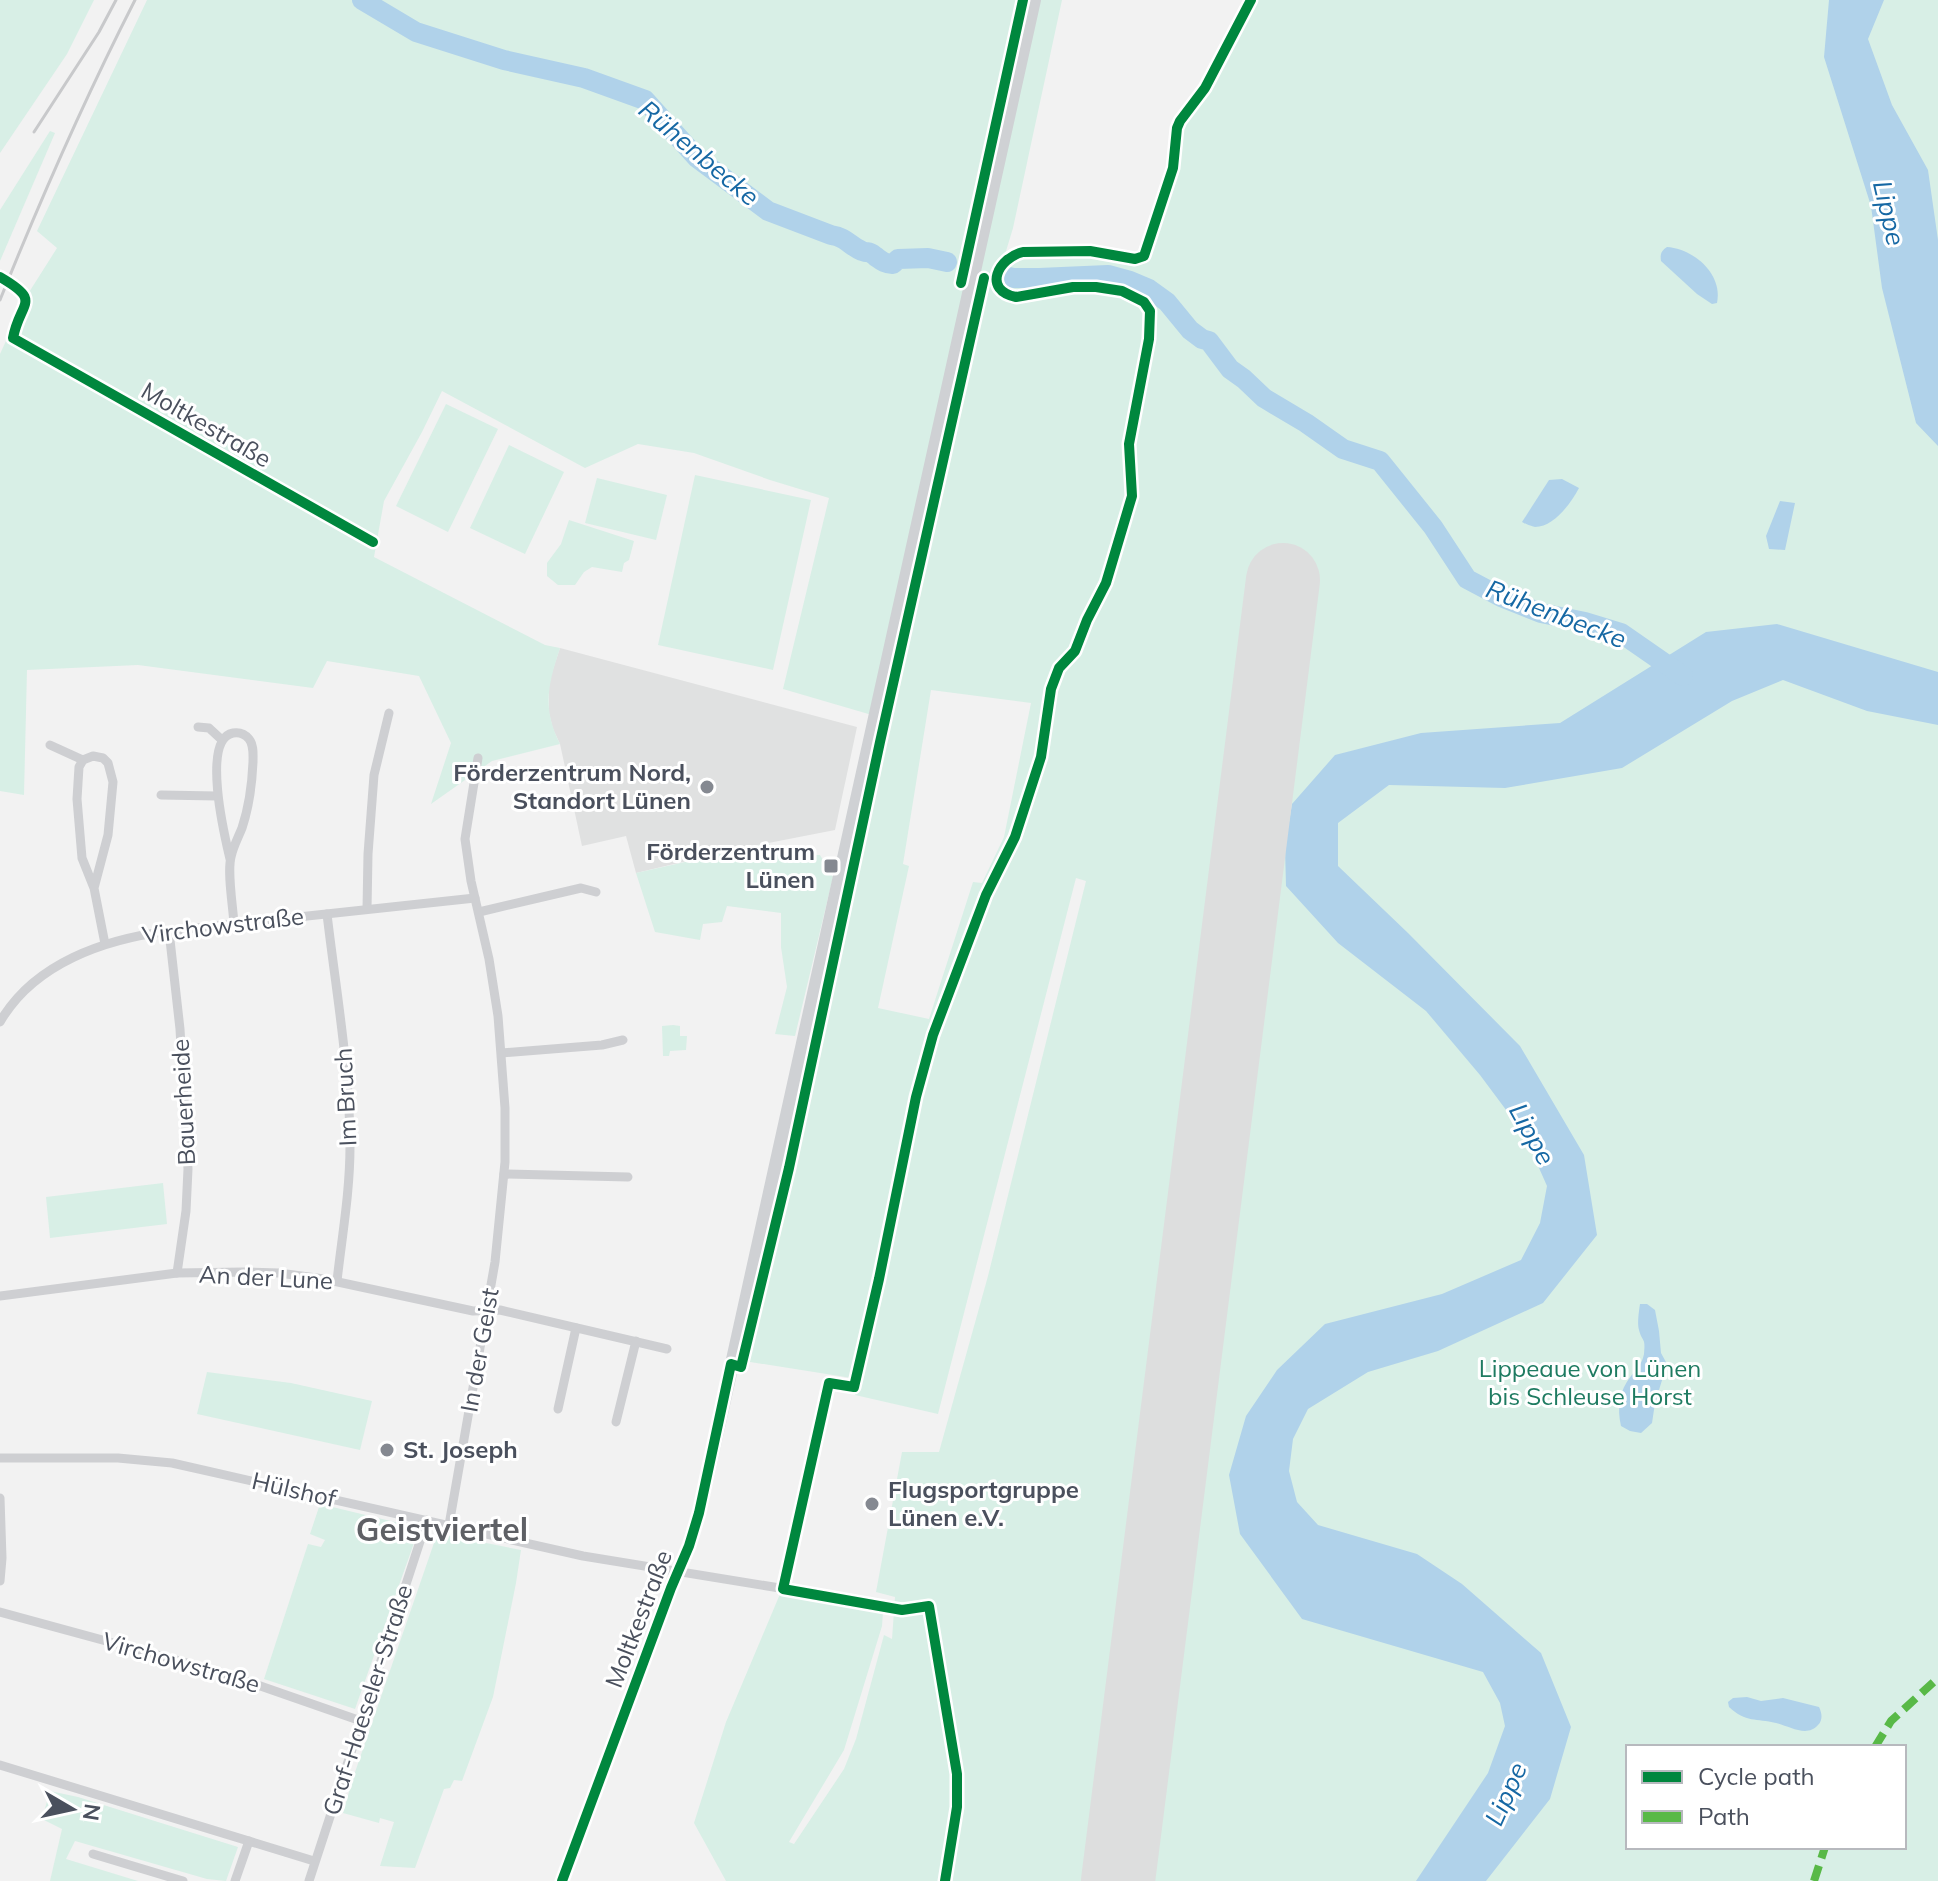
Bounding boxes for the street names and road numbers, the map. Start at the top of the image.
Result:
street label: Moltkestraße [136,375,277,473]
street label: Virchowstraße [140,900,305,950]
street label: Bauerheide [165,1038,201,1166]
street label: Im Bruch [327,1047,363,1147]
street label: An der Lune [198,1259,334,1295]
street label: In der Geist [453,1285,505,1414]
street label: Hülshof [249,1465,340,1513]
street label: Moltkestraße [598,1546,678,1692]
street label: Graf-Haeseler-Straße [316,1581,419,1819]
street label: Virchowstraße [99,1625,264,1699]

